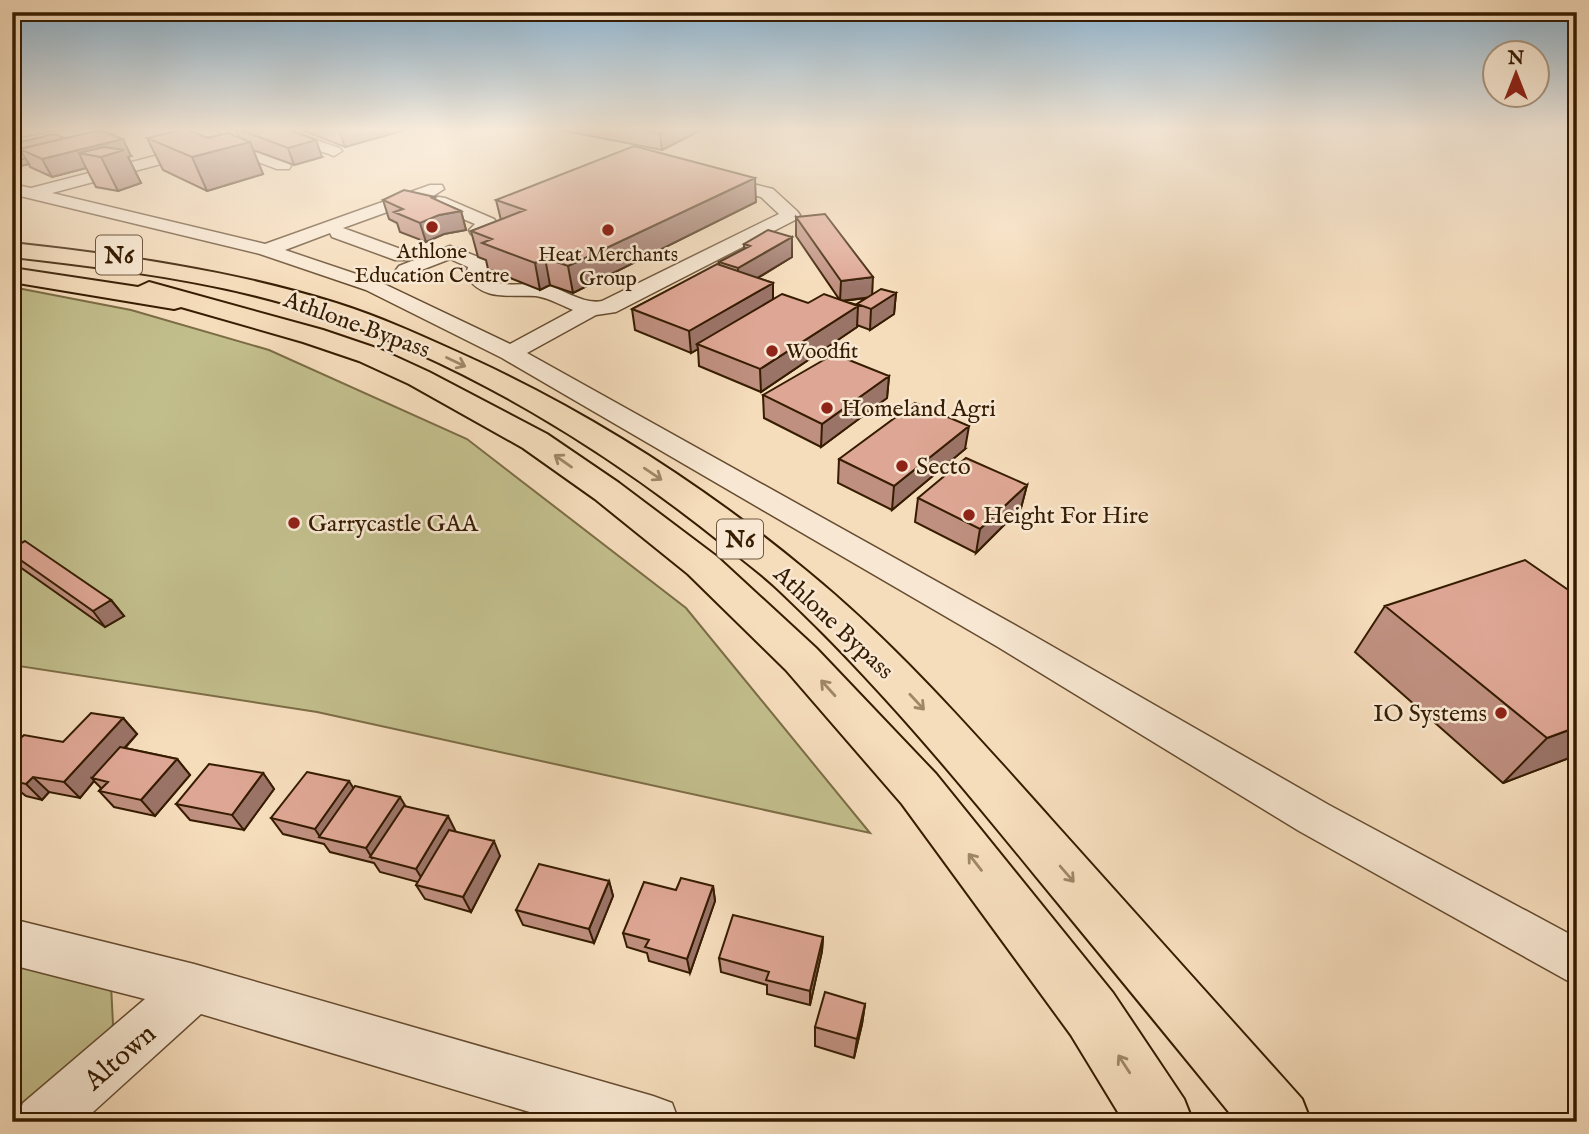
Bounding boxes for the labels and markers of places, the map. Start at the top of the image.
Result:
marker: Athlone Education Centre [424,219,440,235]
marker: Heat Merchants Group [600,222,616,238]
place label: Athlone Education Centre [355,239,510,290]
place label: Heat Merchants Group [538,242,678,293]
place label: Woodfit [786,339,858,366]
marker: Woodfit [764,343,780,359]
place label: Homeland Agri [841,394,996,425]
marker: Homeland Agri [819,400,835,416]
place label: Secto [916,452,971,483]
marker: Secto [894,458,910,474]
place label: Height For Hire [983,501,1149,532]
marker: Height For Hire [961,507,977,523]
place label: Garrycastle GAA [308,509,479,540]
marker: Garrycastle GAA [286,515,302,531]
place label: IO Systems [1373,699,1487,730]
marker: IO Systems [1493,705,1509,721]

